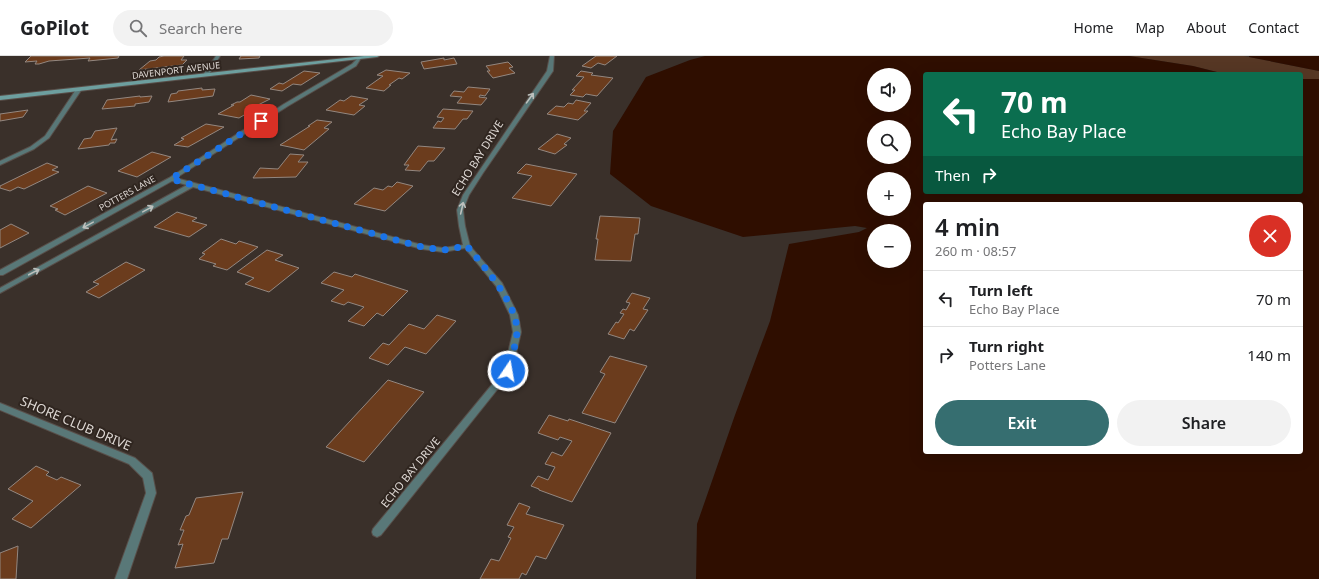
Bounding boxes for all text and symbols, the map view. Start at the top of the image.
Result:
search box [113,10,393,46]
text: GoPilot [20,15,89,41]
icon: search [127,17,149,39]
text: Search here [159,18,242,38]
text: Home [1074,18,1113,37]
text: Map [1135,18,1165,37]
text: About [1187,18,1226,37]
text: Contact [1248,18,1299,37]
street label: DAVENPORT AVENUE [131,58,221,82]
map controls [867,68,911,268]
button: sound [867,68,911,112]
text: 70 m [1001,83,1068,121]
icon: left [935,88,987,140]
one-way arrow [526,93,534,104]
pin [244,104,278,138]
icon: arrive [250,110,272,132]
street label: ECHO BAY DRIVE [448,117,506,199]
text: Echo Bay Place [1001,119,1126,143]
button: search [867,120,911,164]
icon: right [978,164,1000,186]
text: Then [935,165,970,185]
street label: POTTERS LANE [96,172,158,214]
button: + [867,172,911,216]
one-way arrow [459,202,467,215]
one-way arrow [142,205,154,213]
text: 4 min [935,210,1000,243]
button: close [1249,215,1291,257]
one-way arrow [82,222,94,229]
button: − [867,224,911,268]
text: 260 m · 08:57 [935,242,1016,260]
one-way arrow [28,268,40,276]
text: Turn left [969,280,1033,300]
icon: left [935,288,957,310]
text: 70 m [1256,289,1291,309]
text: Echo Bay Place [969,300,1060,318]
text: Turn right [969,336,1044,356]
icon: right [935,344,957,366]
text: 140 m [1247,345,1291,365]
position arrow [487,350,529,392]
text: Potters Lane [969,356,1046,374]
street label: SHORE CLUB DRIVE [18,391,134,455]
button: Exit [935,400,1109,446]
button: Share [1117,400,1291,446]
street label: ECHO BAY DRIVE [377,434,443,510]

